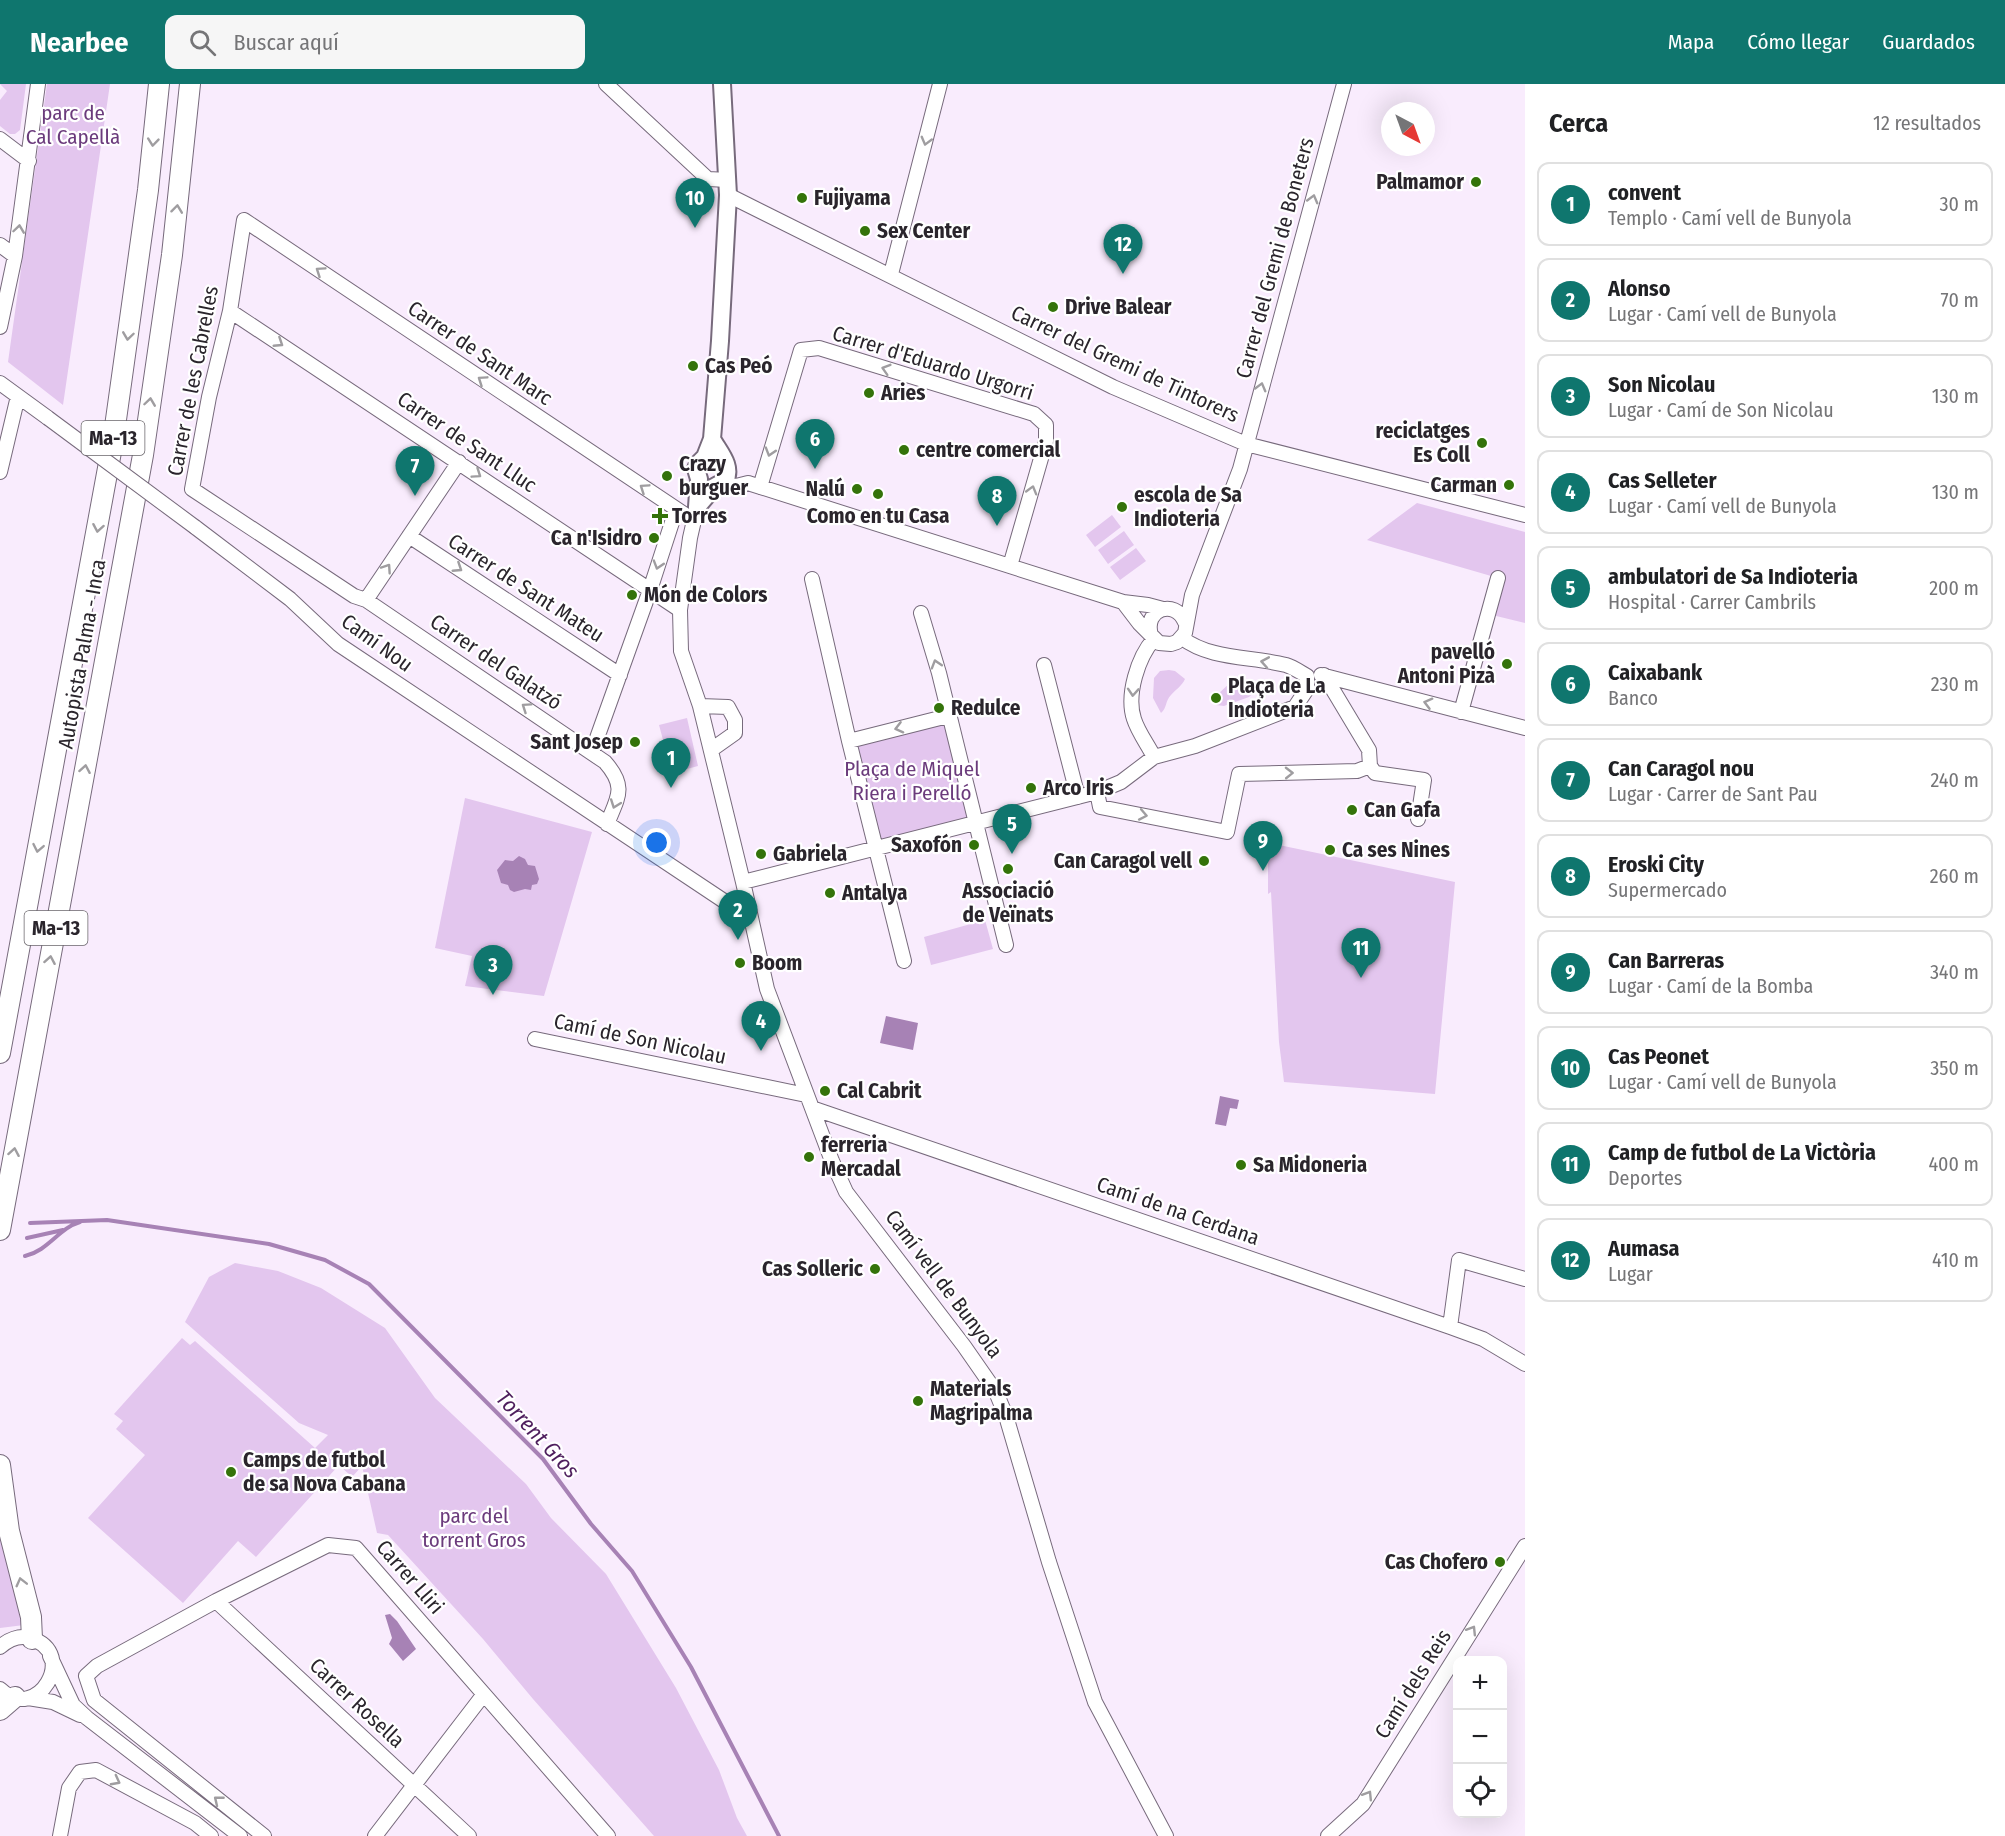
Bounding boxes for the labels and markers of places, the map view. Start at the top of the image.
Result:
place label: Palmamor [1376,169,1464,195]
marker: Palmamor [1469,175,1483,189]
pin: 10 [676,178,714,228]
place label: Fujiyama [814,185,891,211]
marker: Fujiyama [795,191,809,205]
place label: Sex Center [877,218,970,244]
marker: Sex Center [858,224,872,238]
pin: 12 [1104,224,1142,274]
place label: Drive Balear [1065,294,1172,320]
marker: Drive Balear [1046,300,1060,314]
place label: Cas Peó [705,353,772,379]
marker: Cas Peó [686,359,700,373]
place label: Aries [880,380,925,406]
marker: Aries [862,386,876,400]
place label: reciclatges Es Coll [1376,418,1470,468]
pin: 6 [796,420,834,469]
marker: reciclatges Es Coll [1475,436,1489,450]
place label: centre comercial [916,437,1060,463]
marker: centre comercial [897,443,911,457]
pin: 7 [396,446,434,496]
place label: Crazy burguer [679,451,749,501]
marker: Crazy burguer [660,469,674,483]
place label: Carman [1431,472,1497,498]
place label: Nalú [806,476,845,502]
pin: 8 [978,476,1016,526]
marker: Carman [1502,478,1516,492]
marker: Nalú [850,482,864,496]
place label: escola de Sa Indioteria [1134,482,1242,532]
marker: Como en tu Casa [871,487,885,501]
marker: escola de Sa Indioteria [1115,500,1129,514]
place label: Torres [672,503,727,529]
place label: Como en tu Casa [807,503,949,529]
marker: Torres [653,509,667,523]
place label: Ca n'Isidro [551,525,642,551]
marker: Ca n'Isidro [647,531,661,545]
place label: Món de Colors [644,582,767,608]
marker: Món de Colors [625,588,639,602]
place label: pavelló Antoni Pizà [1397,639,1495,689]
marker: pavelló Antoni Pizà [1500,657,1514,671]
place label: Plaça de La Indioteria [1228,673,1326,723]
marker: Plaça de La Indioteria [1209,691,1223,705]
place label: Redulce [951,695,1021,721]
marker: Redulce [932,701,946,715]
place label: Sant Josep [530,729,623,755]
marker: Sant Josep [628,735,642,749]
pin: 1 [652,738,690,788]
place label: Arco Iris [1042,775,1114,801]
marker: Arco Iris [1024,781,1038,795]
place label: Can Gafa [1364,797,1440,823]
marker: Can Gafa [1345,803,1359,817]
pin: 5 [992,804,1032,854]
pin: 9 [1244,822,1282,871]
place label: Saxofón [891,832,962,858]
place label: Ca ses Nines [1342,837,1450,863]
marker: Saxofón [967,838,981,852]
place label: Gabriela [773,841,847,867]
marker: Ca ses Nines [1323,843,1337,857]
marker: Gabriela [754,847,768,861]
place label: Can Caragol vell [1054,848,1192,874]
marker: Can Caragol vell [1197,854,1211,868]
marker: Associació de Veïnats [1001,862,1015,876]
place label: Associació de Veïnats [961,878,1054,928]
place label: Antalya [841,880,907,906]
marker: Antalya [823,886,837,900]
pin: 2 [718,890,758,940]
pin: 11 [1342,928,1380,978]
pin: 3 [474,946,512,995]
place label: Boom [752,950,802,976]
marker: Boom [733,956,747,970]
pin: 4 [742,1002,780,1051]
place label: Cal Cabrit [837,1078,922,1104]
marker: Cal Cabrit [818,1084,832,1098]
place label: ferreria Mercadal [821,1132,901,1182]
marker: ferreria Mercadal [802,1150,816,1164]
place label: Sa Midoneria [1253,1152,1367,1178]
marker: Sa Midoneria [1234,1158,1248,1172]
place label: Cas Solleric [762,1256,864,1282]
marker: Cas Solleric [868,1262,882,1276]
place label: Materials Magripalma [930,1376,1033,1426]
marker: Materials Magripalma [911,1394,925,1408]
place label: Camps de futbol de sa Nova Cabana [243,1447,406,1497]
marker: Camps de futbol de sa Nova Cabana [224,1465,238,1479]
place label: Cas Chofero [1385,1549,1488,1575]
marker: Cas Chofero [1493,1555,1507,1569]

